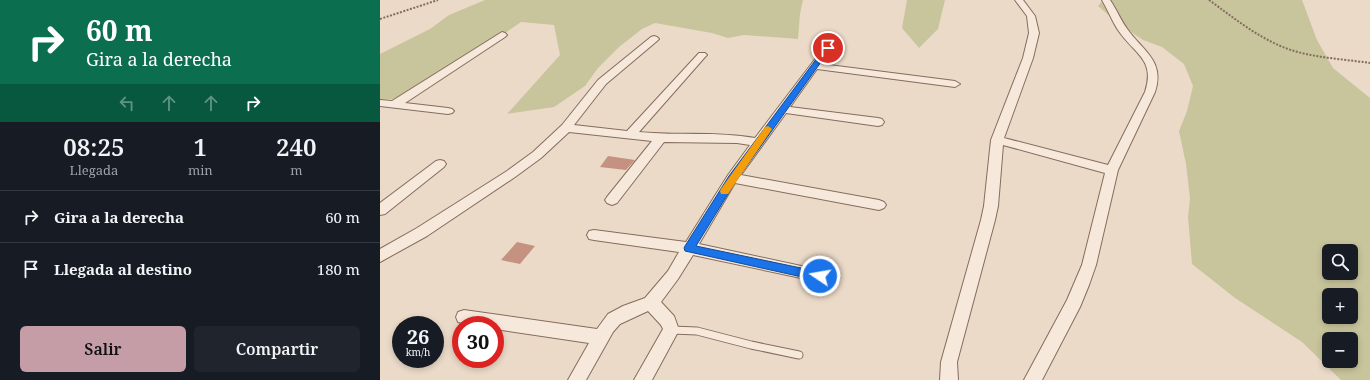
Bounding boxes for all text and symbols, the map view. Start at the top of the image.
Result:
text: 60 m [86,11,153,49]
icon: right [20,16,72,68]
pin [811,31,845,65]
icon: arrive [817,37,839,59]
text: Gira a la derecha [86,47,232,71]
icon: left [116,92,138,114]
icon: ahead [158,92,180,114]
icon: ahead [200,92,222,114]
icon: right [242,92,264,114]
text: 08:25 [63,130,125,163]
text: 1 [194,130,207,163]
text: 240 [276,130,317,163]
text: Llegada [70,161,118,179]
text: min [188,161,213,179]
text: m [290,161,302,179]
icon: right [20,206,42,228]
text: Gira a la derecha [54,207,184,227]
text: 60 m [325,207,360,227]
map controls [1322,244,1358,368]
button: search [1322,244,1358,280]
position arrow [799,255,841,297]
icon: arrive [20,258,42,280]
text: Llegada al destino [54,259,192,279]
text: 180 m [317,259,360,279]
button: + [1322,288,1358,324]
speed limit sign: 30 [452,316,504,368]
text: 26 [407,323,429,350]
button: Salir [20,326,186,372]
button: Compartir [194,326,360,372]
button: − [1322,332,1358,368]
text: km/h [406,345,430,359]

